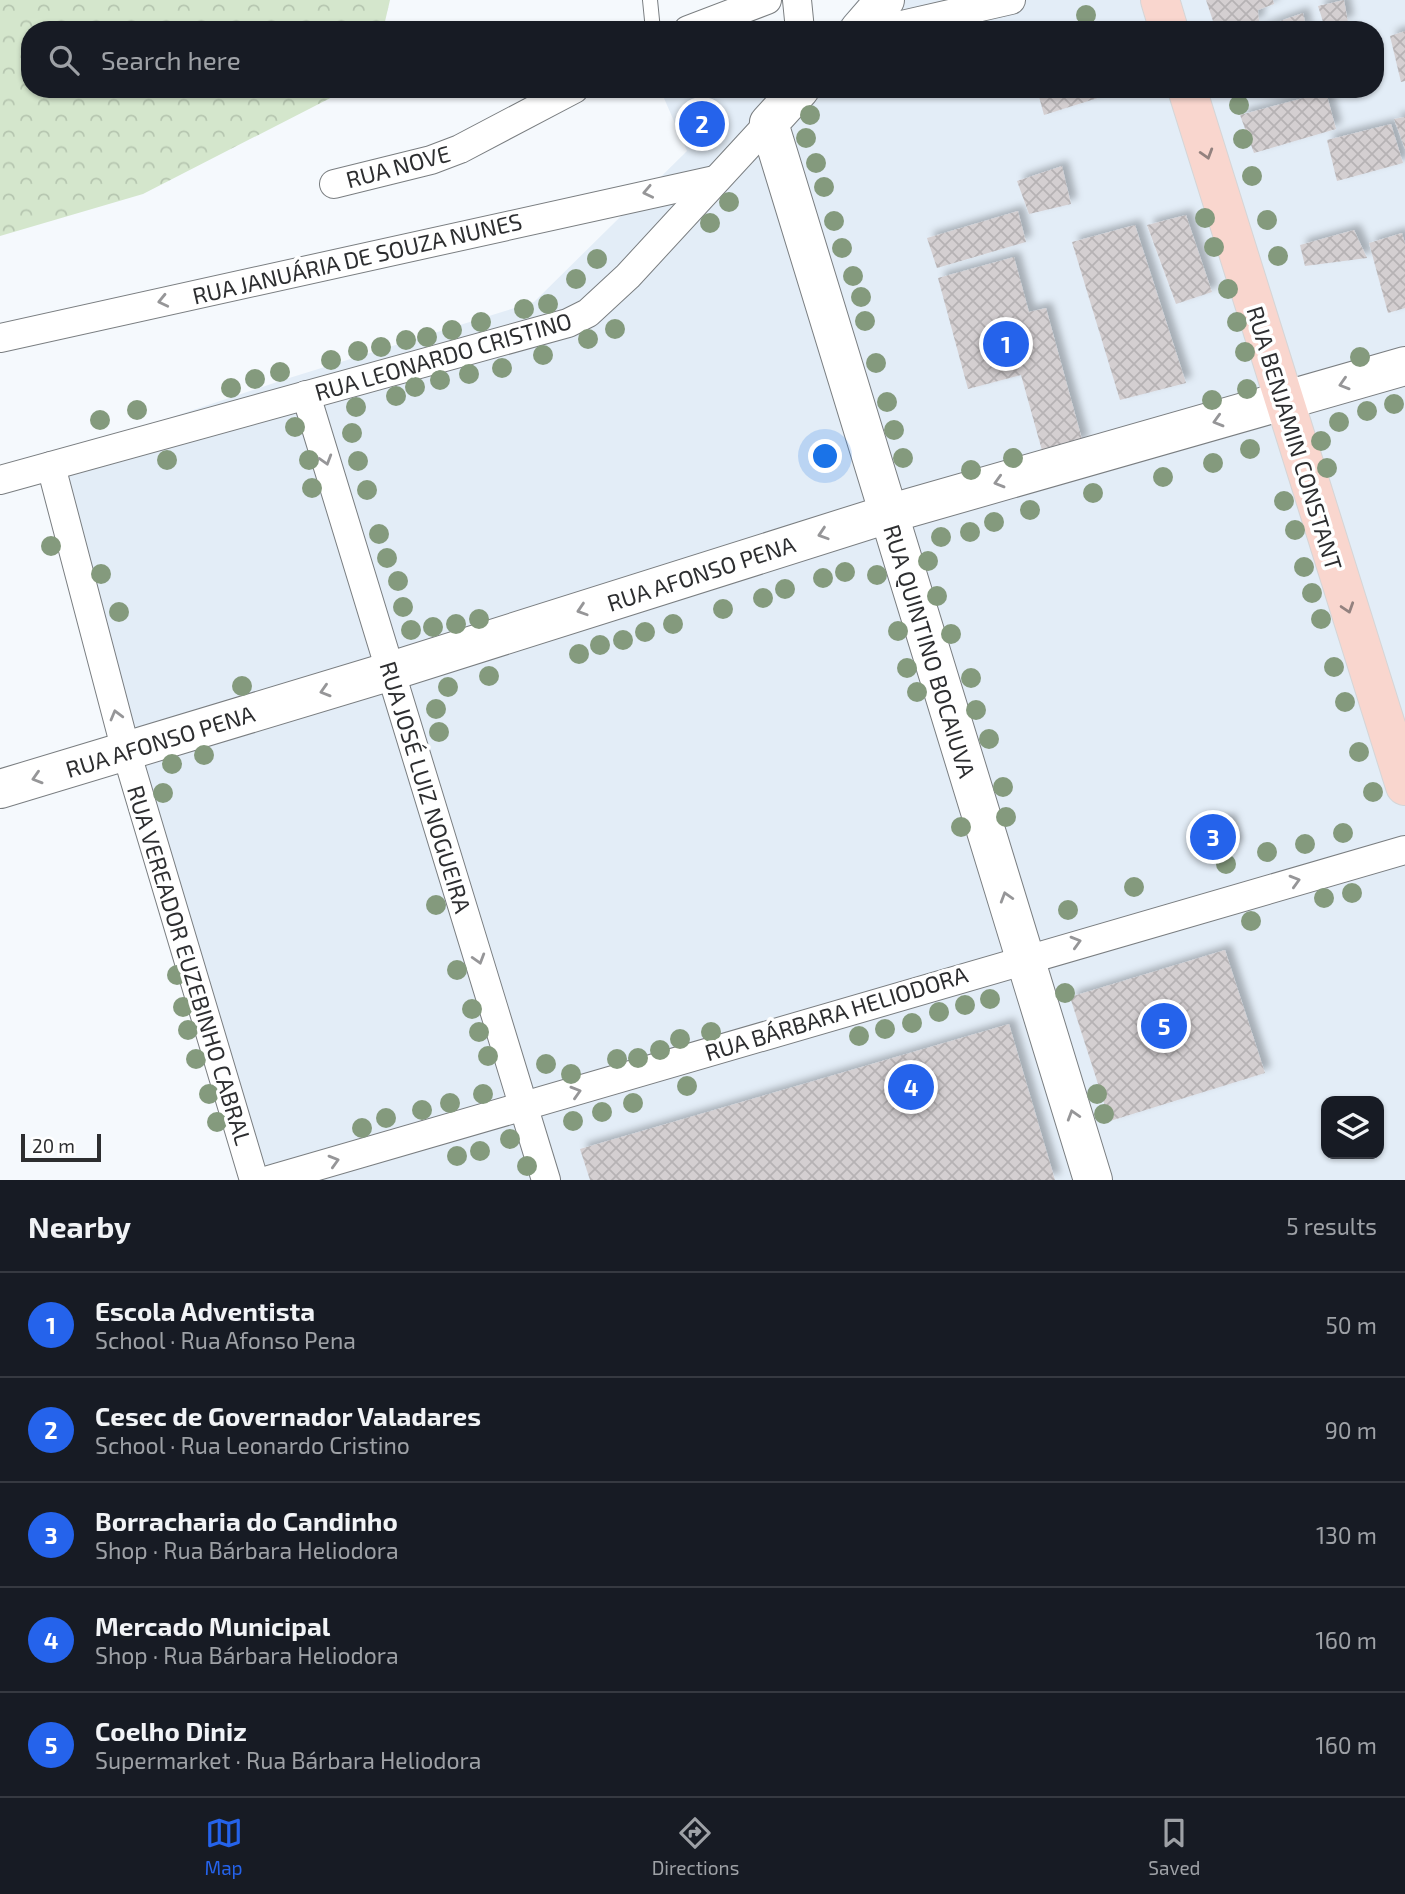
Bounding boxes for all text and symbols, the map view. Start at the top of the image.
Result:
search box [21,21,1384,98]
icon: search [45,41,83,79]
text: Search here [101,44,241,75]
pin: 2 [679,98,725,150]
street label: RUA NOVE [343,139,453,193]
one-way arrow [1199,148,1214,160]
one-way arrow [642,184,654,199]
street label: RUA JANUÁRIA DE SOUZA NUNES [190,206,524,310]
one-way arrow [157,293,169,308]
street label: RUA BENJAMIN CONSTANT [1241,303,1349,573]
street label: RUA LEONARDO CRISTINO [311,306,575,406]
pin: 1 [983,318,1029,370]
one-way arrow [1338,376,1350,391]
one-way arrow [1212,413,1224,427]
your location [808,439,842,473]
one-way arrow [318,454,333,466]
one-way arrow [993,474,1005,489]
street label: RUA QUINTINO BOCAIUVA [878,521,982,782]
one-way arrow [817,526,829,540]
street label: RUA AFONSO PENA [603,529,799,617]
one-way arrow [1340,601,1355,613]
one-way arrow [577,602,589,616]
street label: RUA JOSÉ LUIZ NOGUEIRA [374,658,478,917]
one-way arrow [320,682,332,697]
street label: RUA AFONSO PENA [62,699,259,783]
one-way arrow [110,709,125,721]
one-way arrow [32,770,44,784]
street label: RUA VEREADOR EUZEBINHO CABRAL [122,782,258,1148]
pin: 3 [1190,811,1236,863]
one-way arrow [1289,875,1301,889]
one-way arrow [1000,891,1015,903]
one-way arrow [1070,936,1082,951]
one-way arrow [470,952,485,964]
street label: RUA BÁRBARA HELIODORA [701,959,971,1066]
pin: 5 [1141,1000,1187,1052]
pin: 4 [888,1061,934,1113]
one-way arrow [570,1085,582,1100]
map controls [1321,1096,1384,1159]
button: layers [1321,1096,1384,1159]
one-way arrow [1066,1109,1081,1121]
scale bar [21,1131,102,1163]
text: 20 m [32,1134,75,1157]
one-way arrow [328,1155,340,1170]
text: Nearby [28,1208,131,1244]
text: 5 results [1286,1212,1377,1240]
text: Escola Adventista [95,1295,315,1326]
text: 1 [46,1311,56,1339]
text: 50 m [1326,1311,1377,1339]
text: School · Rua Afonso Pena [95,1326,356,1354]
text: Cesec de Governador Valadares [95,1400,481,1431]
text: 2 [44,1416,58,1444]
text: 90 m [1325,1416,1377,1444]
text: School · Rua Leonardo Cristino [95,1431,410,1459]
text: Borracharia do Candinho [95,1505,398,1536]
text: 3 [44,1521,58,1549]
text: 130 m [1316,1521,1377,1549]
text: Shop · Rua Bárbara Heliodora [95,1536,399,1564]
text: Mercado Municipal [95,1610,330,1641]
text: 4 [44,1626,58,1654]
text: 160 m [1316,1626,1377,1654]
text: Shop · Rua Bárbara Heliodora [95,1641,399,1669]
text: Coelho Diniz [95,1715,247,1746]
text: 5 [45,1731,57,1759]
text: 160 m [1316,1731,1377,1759]
text: Supermarket · Rua Bárbara Heliodora [95,1746,481,1774]
tab: Map [205,1814,243,1879]
tab: Directions [652,1814,739,1879]
tab: Saved [1148,1814,1200,1879]

